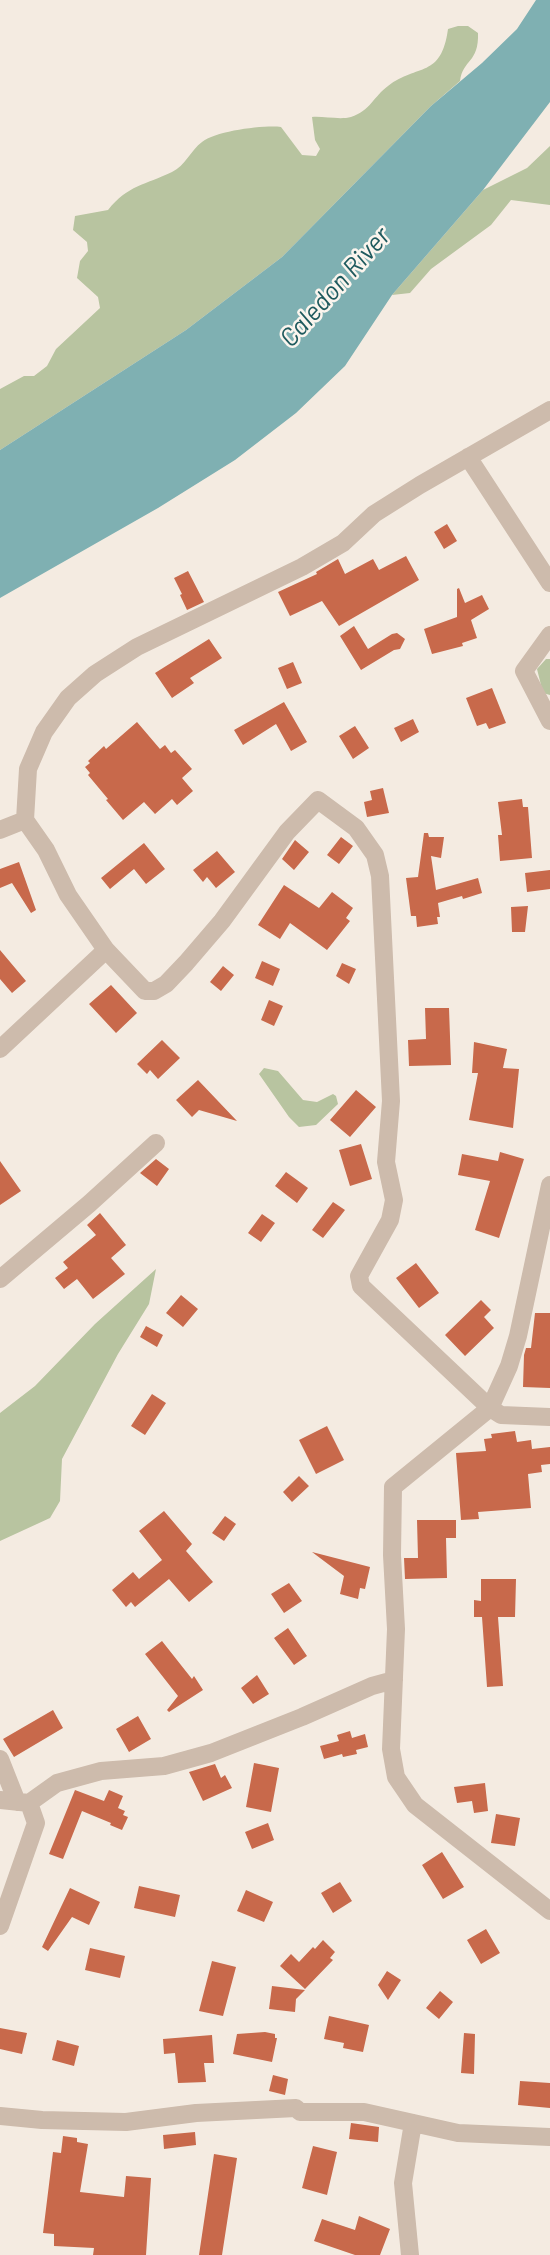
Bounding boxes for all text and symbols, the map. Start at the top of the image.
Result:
water label: Caledon River [273,221,397,353]

